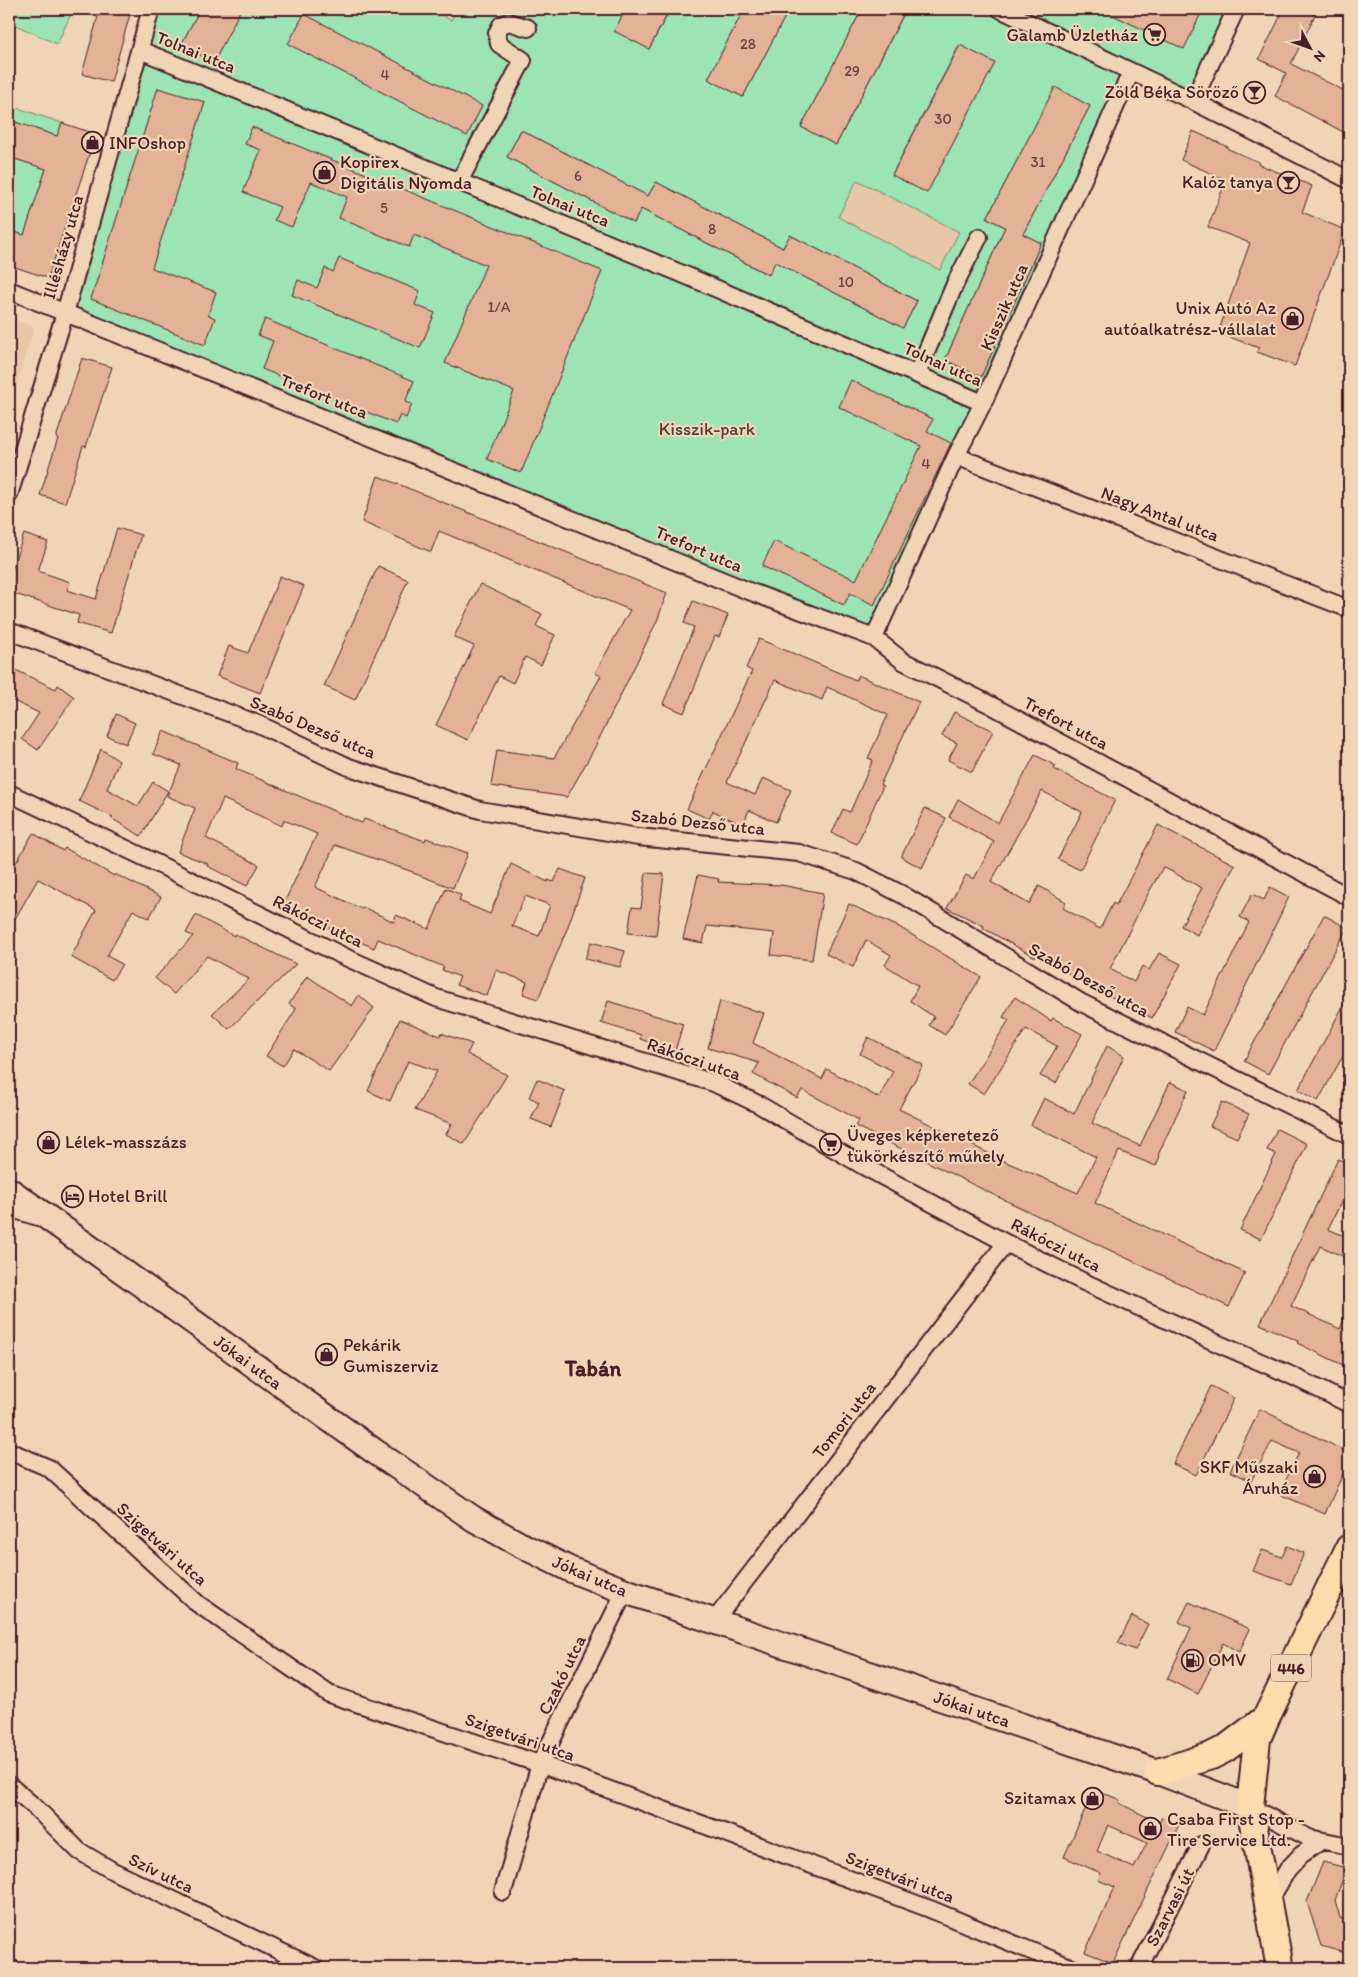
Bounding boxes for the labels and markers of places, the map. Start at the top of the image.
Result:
supermarket icon: Galamb Üzletház [1142,23,1166,47]
place label: Galamb Üzletház [1006,24,1138,46]
bar icon: Zöld Béka Söröző [1243,80,1267,104]
place label: Zöld Béka Söröző [1105,81,1239,103]
shop icon: INFOshop [81,131,105,155]
place label: INFOshop [109,132,186,154]
place label: Kopirex Digitális Nyomda [340,151,472,194]
shop icon: Kopirex Digitális Nyomda [312,160,336,184]
bar icon: Kalóz tanya [1277,170,1301,194]
place label: Kalóz tanya [1182,171,1274,193]
place label: Unix Autó Az autóalkatrész-vállalat [1104,297,1277,340]
shop icon: Unix Autó Az autóalkatrész-vállalat [1280,306,1304,330]
place label: Üveges képkeretező tükörkészítő műhely [847,1124,1005,1167]
shop icon: Lélek-masszázs [37,1130,61,1154]
place label: Lélek-masszázs [65,1131,187,1153]
supermarket icon: Üveges képkeretező tükörkészítő műhely [819,1133,843,1157]
hotel icon: Hotel Brill [60,1184,84,1208]
place label: Hotel Brill [88,1185,167,1207]
place label: Pekárik Gumiszerviz [343,1334,439,1377]
shop icon: Pekárik Gumiszerviz [315,1343,339,1367]
place label: SKF Műszaki Áruház [1200,1456,1299,1499]
shop icon: SKF Műszaki Áruház [1302,1465,1326,1489]
fuel station icon: OMV [1180,1648,1204,1672]
place label: OMV [1208,1649,1246,1671]
shop icon: Szitamax [1080,1786,1104,1810]
place label: Szitamax [1004,1787,1076,1809]
place label: Csaba First Stop - Tire Service Ltd. [1167,1808,1305,1851]
shop icon: Csaba First Stop - Tire Service Ltd. [1139,1817,1163,1841]

